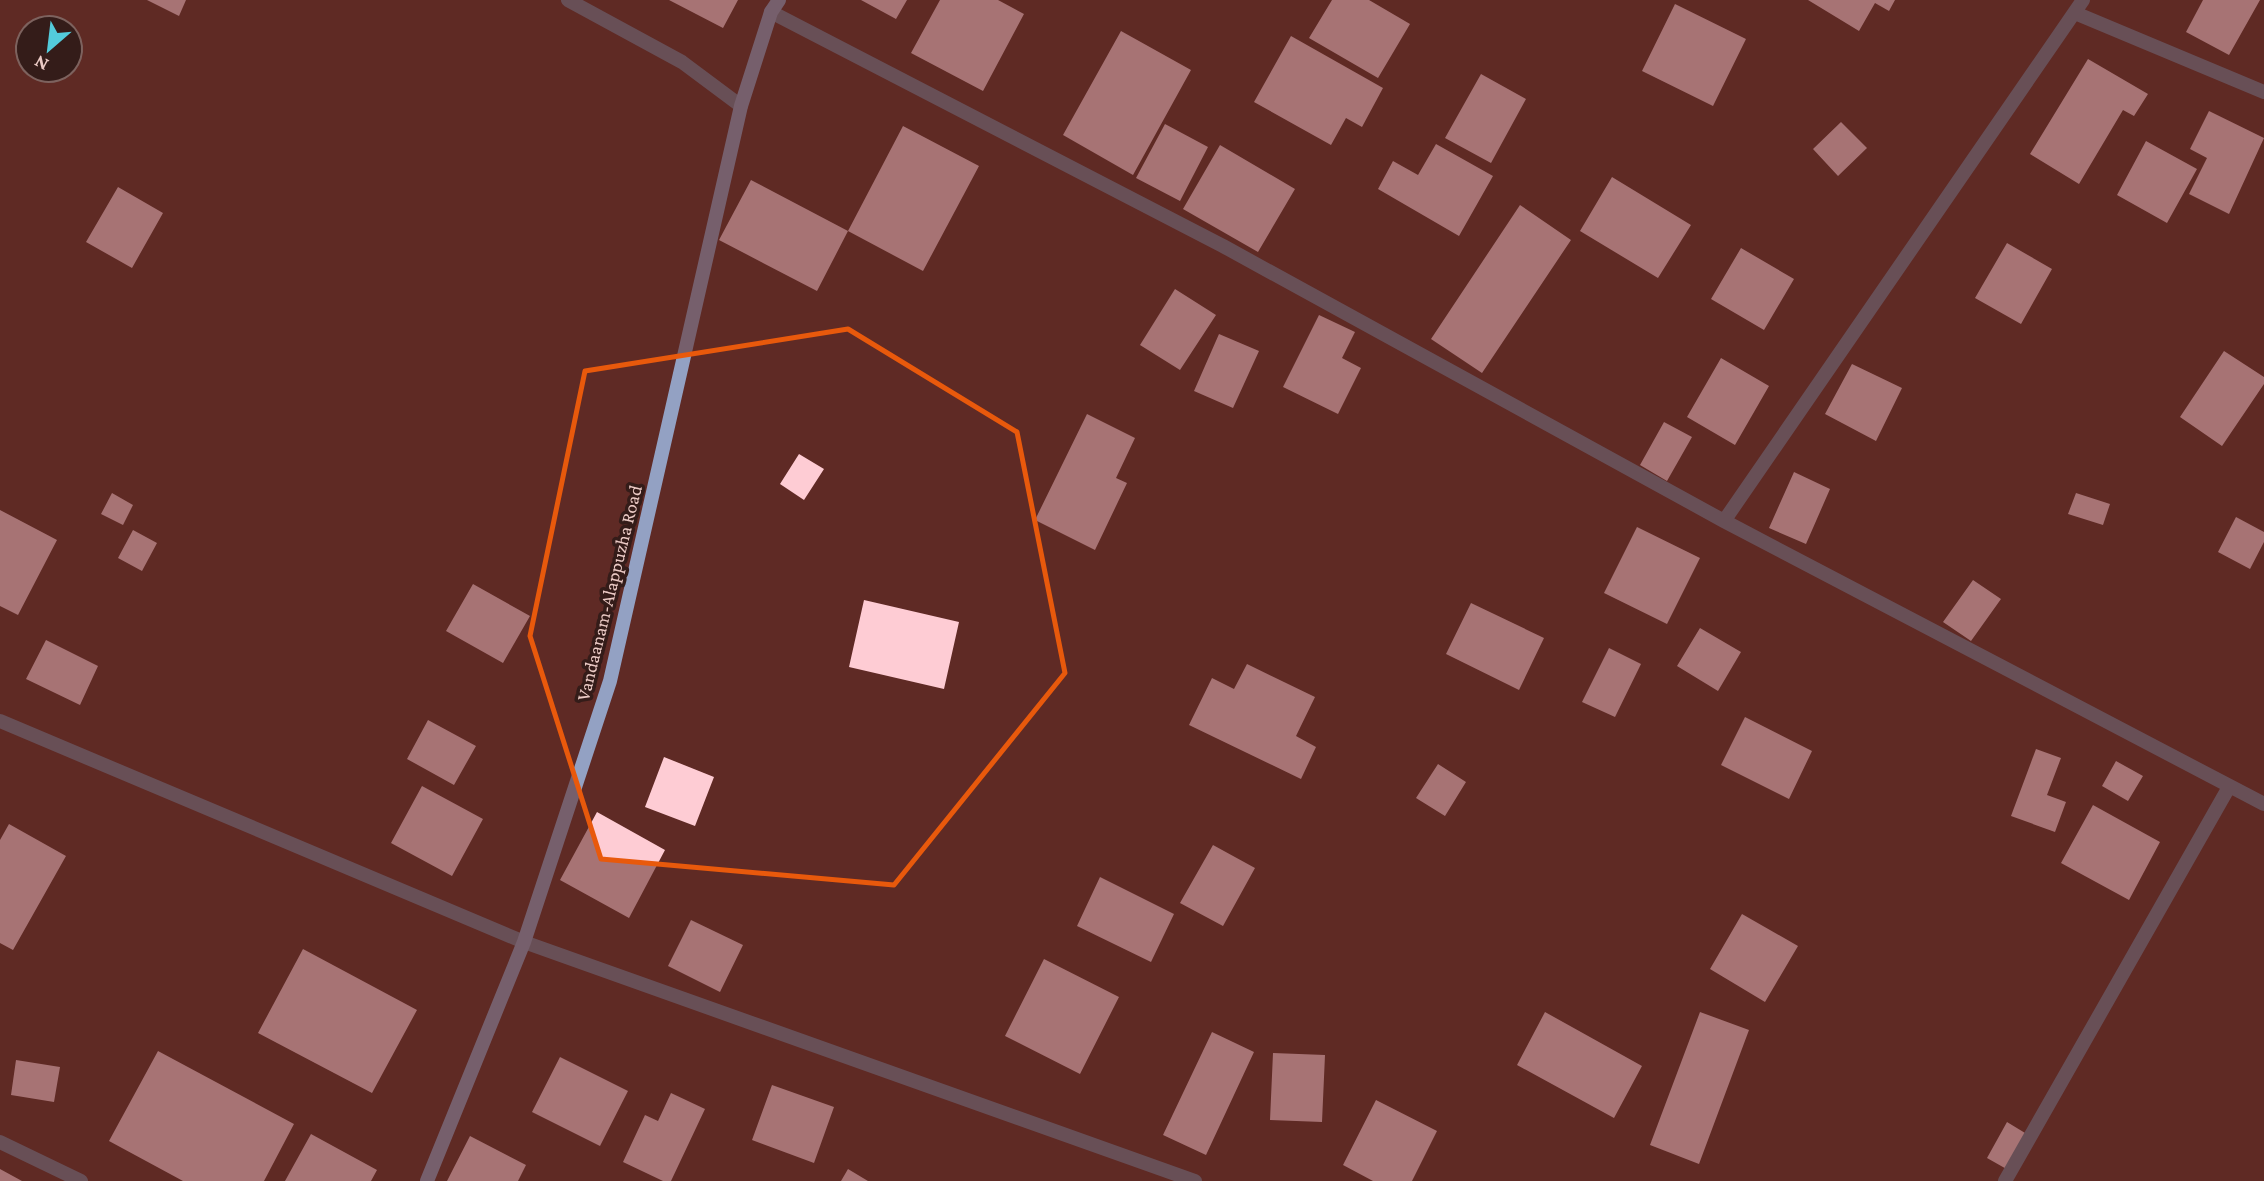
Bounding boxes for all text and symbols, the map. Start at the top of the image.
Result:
north arrow [14,14,84,84]
text: N [31,51,52,76]
street label: Vandaanam-Alappuzha Road [572,483,646,703]

